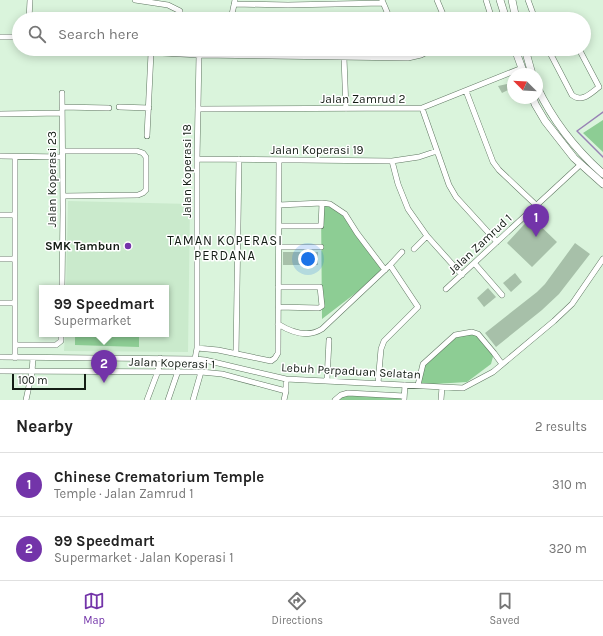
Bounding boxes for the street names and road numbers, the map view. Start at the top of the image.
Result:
street label: Jalan Zamrud 2 [321,92,406,106]
street label: Jalan Koperasi 18 [180,124,194,218]
street label: Jalan Koperasi 23 [45,131,59,227]
street label: Jalan Koperasi 19 [270,143,364,157]
street label: Jalan Zamrud 1 [445,211,515,277]
street label: Jalan Koperasi 1 [129,355,215,371]
street label: Lebuh Perpaduan Selatan [281,360,421,382]

